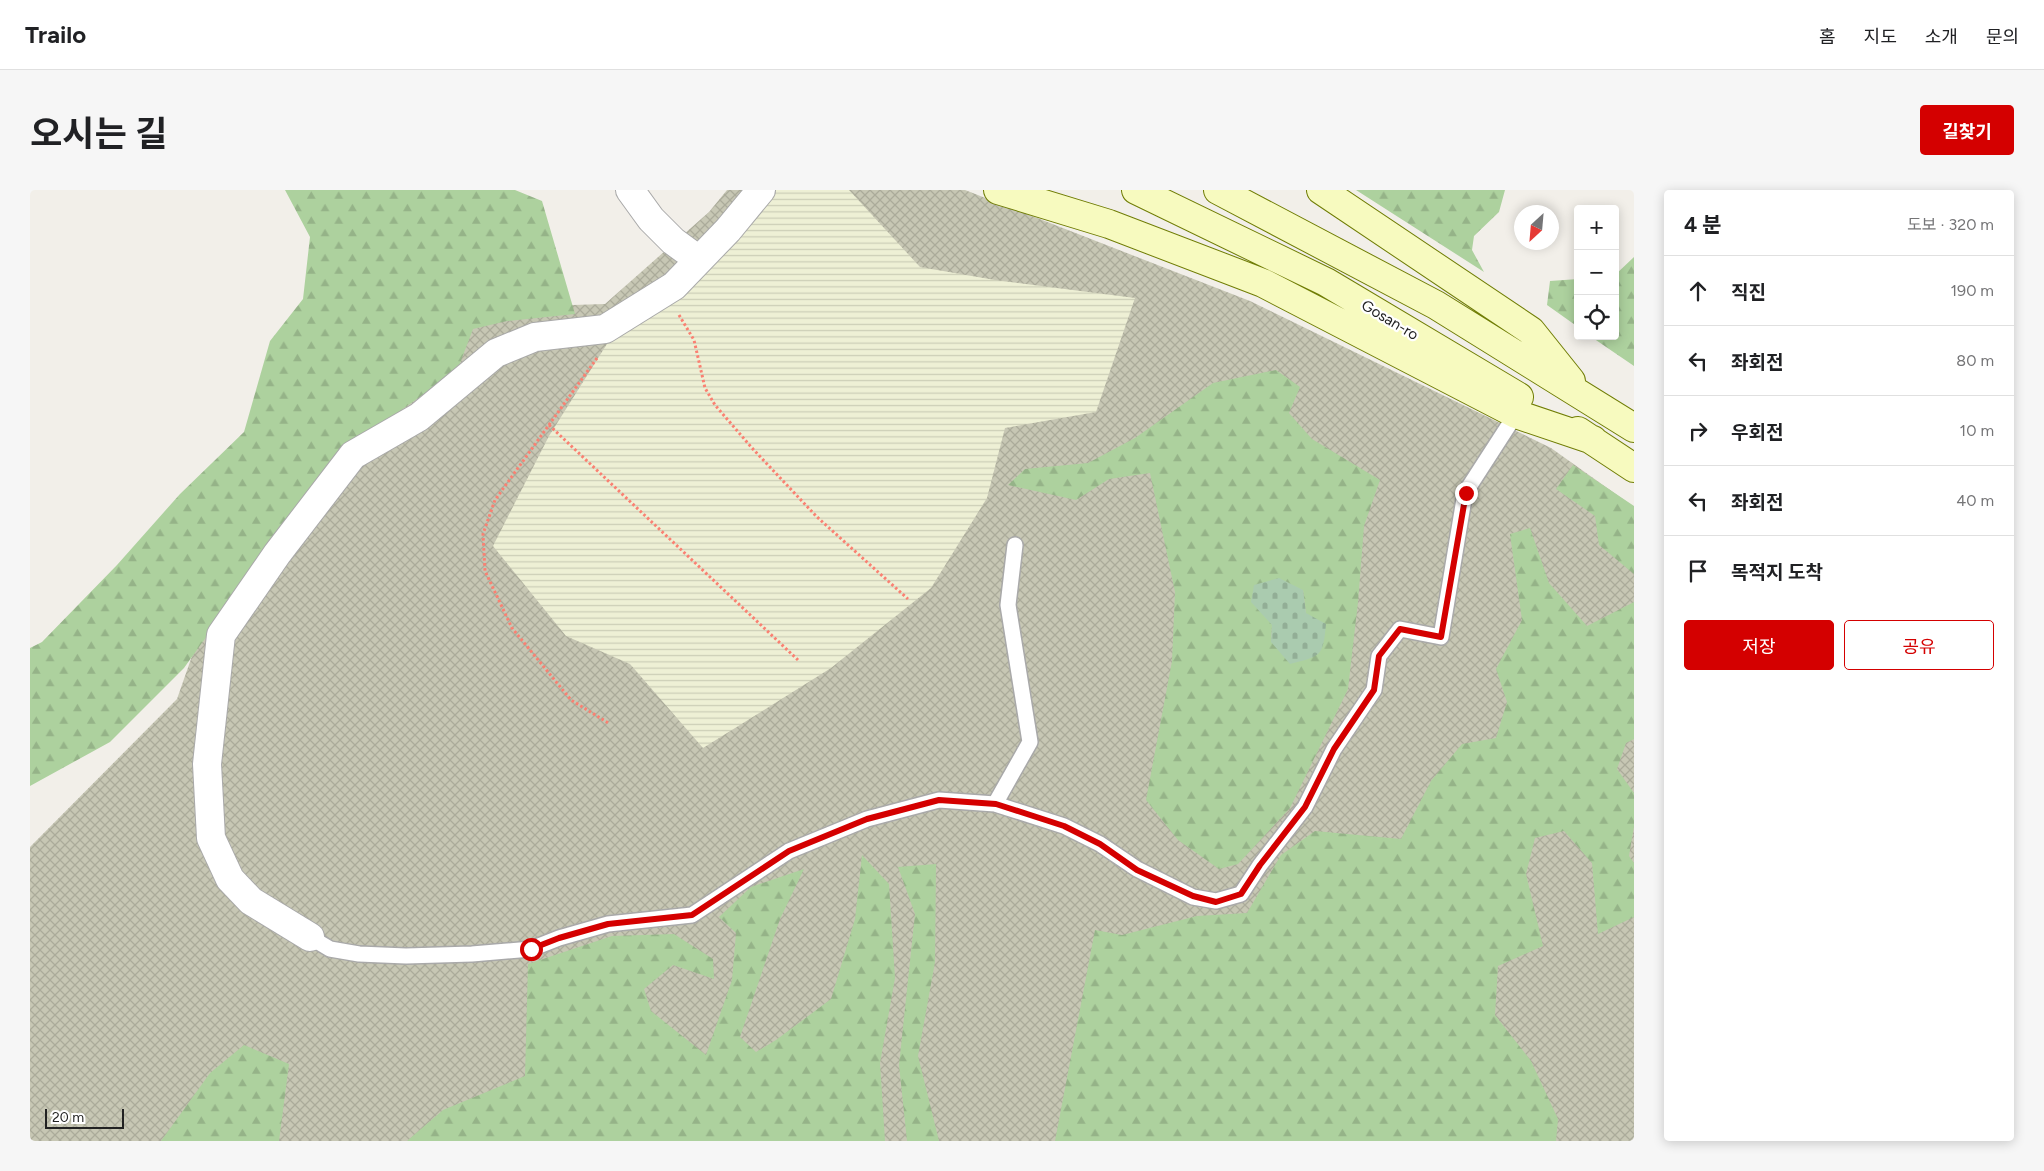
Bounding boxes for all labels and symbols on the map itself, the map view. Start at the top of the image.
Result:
north arrow [1514,205,1559,250]
street label: Gosan-ro [1358,296,1422,344]
route end [1455,482,1478,505]
route start [520,938,543,961]
scale bar [45,1106,124,1129]

